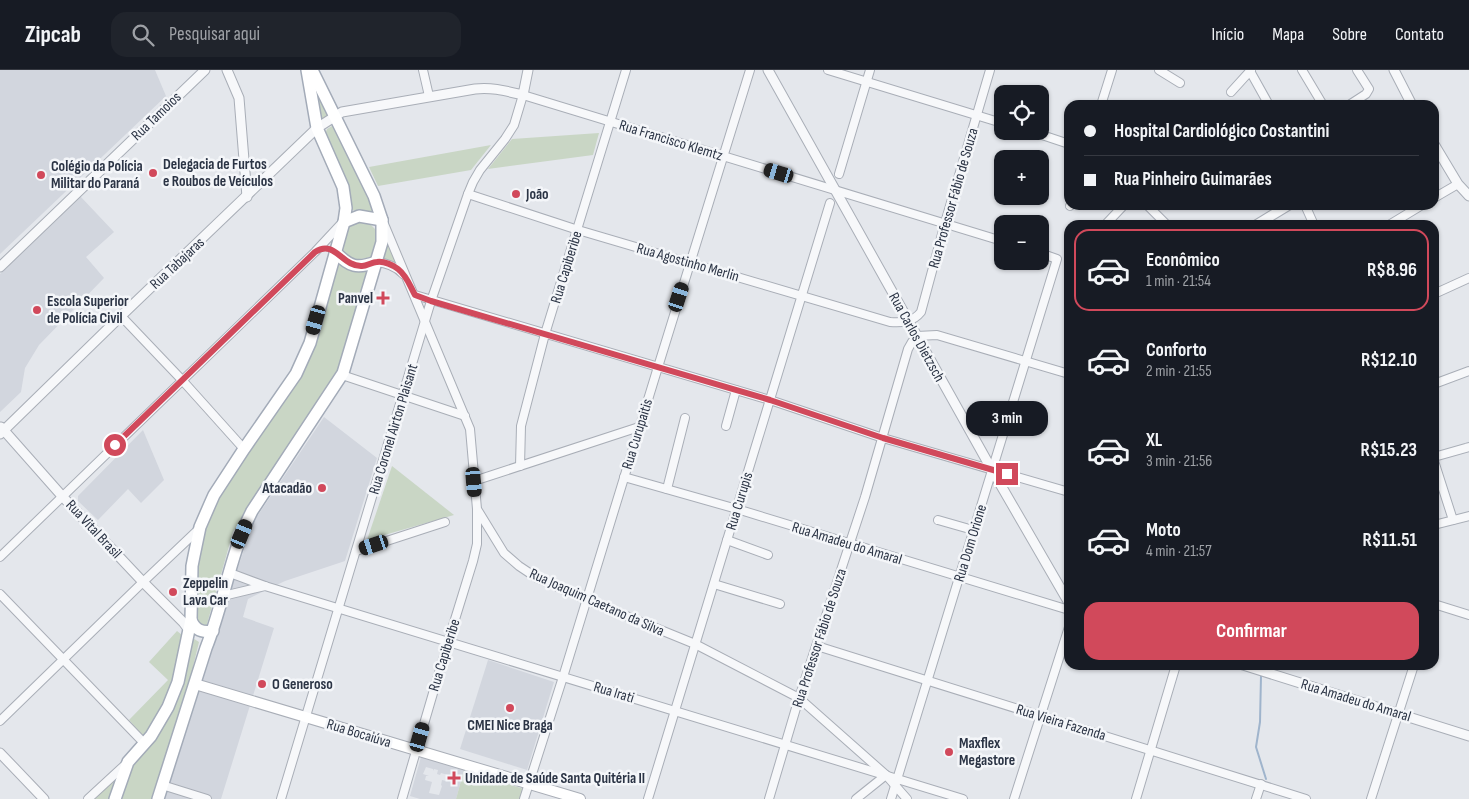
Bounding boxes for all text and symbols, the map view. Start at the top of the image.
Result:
search box [111,12,461,57]
text: Zipcab [25,20,81,49]
icon: search [129,21,157,49]
text: Pesquisar aqui [169,23,260,46]
text: Início [1212,24,1244,45]
text: Mapa [1272,24,1304,45]
text: Sobre [1332,24,1367,45]
text: Contato [1395,24,1444,45]
map controls [994,85,1049,270]
button: locate [994,85,1049,140]
street label: Rua Tamoios [127,88,185,145]
street label: Rua Francisco Klemtz [617,116,726,165]
text: Hospital Cardiológico Costantini [1114,120,1329,143]
street label: Rua Professor Fábio de Souza [924,126,983,270]
button: + [994,150,1049,205]
place label: Delegacia de Furtos e Roubos de Veículos [163,155,273,191]
place label: Colégio da Polícia Militar do Paraná [51,157,143,193]
car [762,161,795,185]
marker: Delegacia de Furtos e Roubos de Veículos [147,167,159,179]
text: Rua Pinheiro Guimarães [1114,168,1272,191]
marker: Colégio da Polícia Militar do Paraná [35,169,47,181]
place label: João [525,185,549,204]
marker: João [510,188,522,200]
button: − [994,215,1049,270]
street label: Rua Capiberibe [546,229,586,306]
street label: Rua Tabajaras [146,233,209,293]
street label: Rua Agostinho Merlin [634,239,741,286]
icon: car [1086,248,1131,293]
text: Econômico [1146,249,1220,272]
text: R$8.96 [1367,259,1417,282]
text: 1 min · 21:54 [1146,272,1211,291]
car [667,280,690,314]
place label: Panvel [338,289,373,308]
street label: Rua Carlos Dietzsch [884,289,949,385]
place label: Escola Superior de Polícia Civil [47,292,129,328]
marker: Panvel [377,292,389,304]
marker: Escola Superior de Polícia Civil [31,304,43,316]
car [304,304,327,336]
icon: car [1086,338,1131,383]
text: Conforto [1146,339,1207,362]
text: R$12.10 [1361,349,1417,372]
street label: Rua Coronel Airton Plaisant [365,361,423,497]
text: 2 min · 21:55 [1146,362,1212,381]
street label: Rua Curupaitis [618,396,657,472]
callout: 3 min [966,402,1048,436]
text: 3 min [992,409,1022,428]
icon: car [1086,428,1131,473]
text: XL [1146,429,1162,452]
route start [104,434,126,456]
text: R$15.23 [1361,439,1417,462]
text: 3 min · 21:56 [1146,452,1212,471]
route end [996,463,1018,485]
car [465,466,482,498]
street label: Rua Curupis [722,470,757,533]
place label: Atacadão [261,479,312,498]
marker: Atacadão [316,482,328,494]
street label: Rua Vital Brasil [62,496,126,563]
street label: Rua Dom Orione [950,502,991,584]
car [229,517,254,551]
street label: Rua Amadeu do Amaral [790,518,904,569]
icon: car [1086,518,1131,563]
text: Moto [1146,519,1181,542]
text: R$11.51 [1362,529,1417,552]
car [357,533,390,557]
text: 4 min · 21:57 [1146,542,1212,561]
street label: Rua Joaquim Caetano da Silva [526,564,667,641]
street label: Rua Professor Fábio de Souza [788,566,851,710]
place label: Zeppelin Lava Car [183,574,228,610]
marker: Zeppelin Lava Car [167,586,179,598]
button: Confirmar [1084,602,1419,660]
street label: Rua Capiberibe [424,617,464,694]
place label: O Generoso [272,675,333,694]
street label: Rua Amadeu do Amaral [1299,675,1413,726]
street label: Rua Irati [591,677,637,708]
marker: O Generoso [256,678,268,690]
street label: Rua Vieira Fazenda [1014,700,1108,745]
marker: CMEI Nice Braga [504,702,516,714]
street label: Rua Bocaiúva [324,715,394,752]
place label: CMEI Nice Braga [467,716,553,735]
car [408,721,431,753]
place label: Maxflex Megastore [959,734,1015,770]
marker: Maxflex Megastore [943,746,955,758]
place label: Unidade de Saúde Santa Quitéria II [465,769,645,788]
marker: Unidade de Saúde Santa Quitéria II [447,771,461,785]

